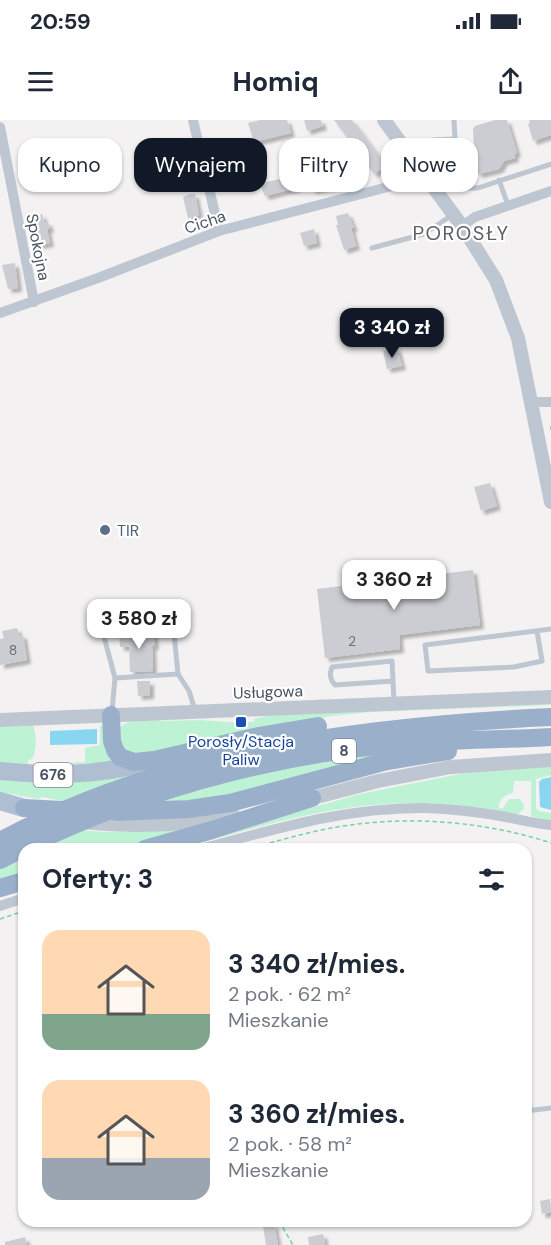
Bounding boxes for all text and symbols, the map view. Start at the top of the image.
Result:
text: 20:59 [30,7,91,36]
text: Homiq [232,64,319,99]
icon: menu [24,65,57,98]
icon: share [494,65,527,98]
chip: Kupno [18,138,122,192]
chip: Wynajem [134,138,267,192]
chip: Filtry [279,138,369,192]
chip: Nowe [381,138,478,192]
street label: Cicha [182,205,228,239]
street label: Spokojna [21,212,55,282]
district label: POROSŁY [412,220,510,246]
pin: 3 340 zł [330,308,454,359]
text: 3 340 zł [354,314,430,340]
place label: TIR [117,520,139,541]
marker: TIR [98,523,112,537]
pin: 3 360 zł [332,560,456,611]
text: 3 360 zł [356,566,432,592]
pin: 3 580 zł [77,599,201,650]
text: 3 580 zł [101,605,177,631]
house number: 2 [348,632,356,650]
house number: 8 [9,641,17,659]
street label: Usługowa [233,680,303,704]
marker: Porosły/Stacja Paliw [234,715,248,729]
place label: Porosły/Stacja Paliw [188,731,294,770]
road number: 8 [332,739,356,763]
road number: 676 [34,763,72,787]
text: Oferty: 3 [42,862,153,896]
icon: filters [475,863,508,896]
text: 3 340 zł/mies. [228,947,405,981]
icon: home [90,954,162,1026]
text: 2 pok. · 62 m² [228,981,351,1007]
text: Mieszkanie [228,1007,329,1033]
text: 3 360 zł/mies. [228,1097,405,1131]
icon: home [90,1104,162,1176]
text: 2 pok. · 58 m² [228,1131,352,1157]
text: Mieszkanie [228,1157,329,1183]

